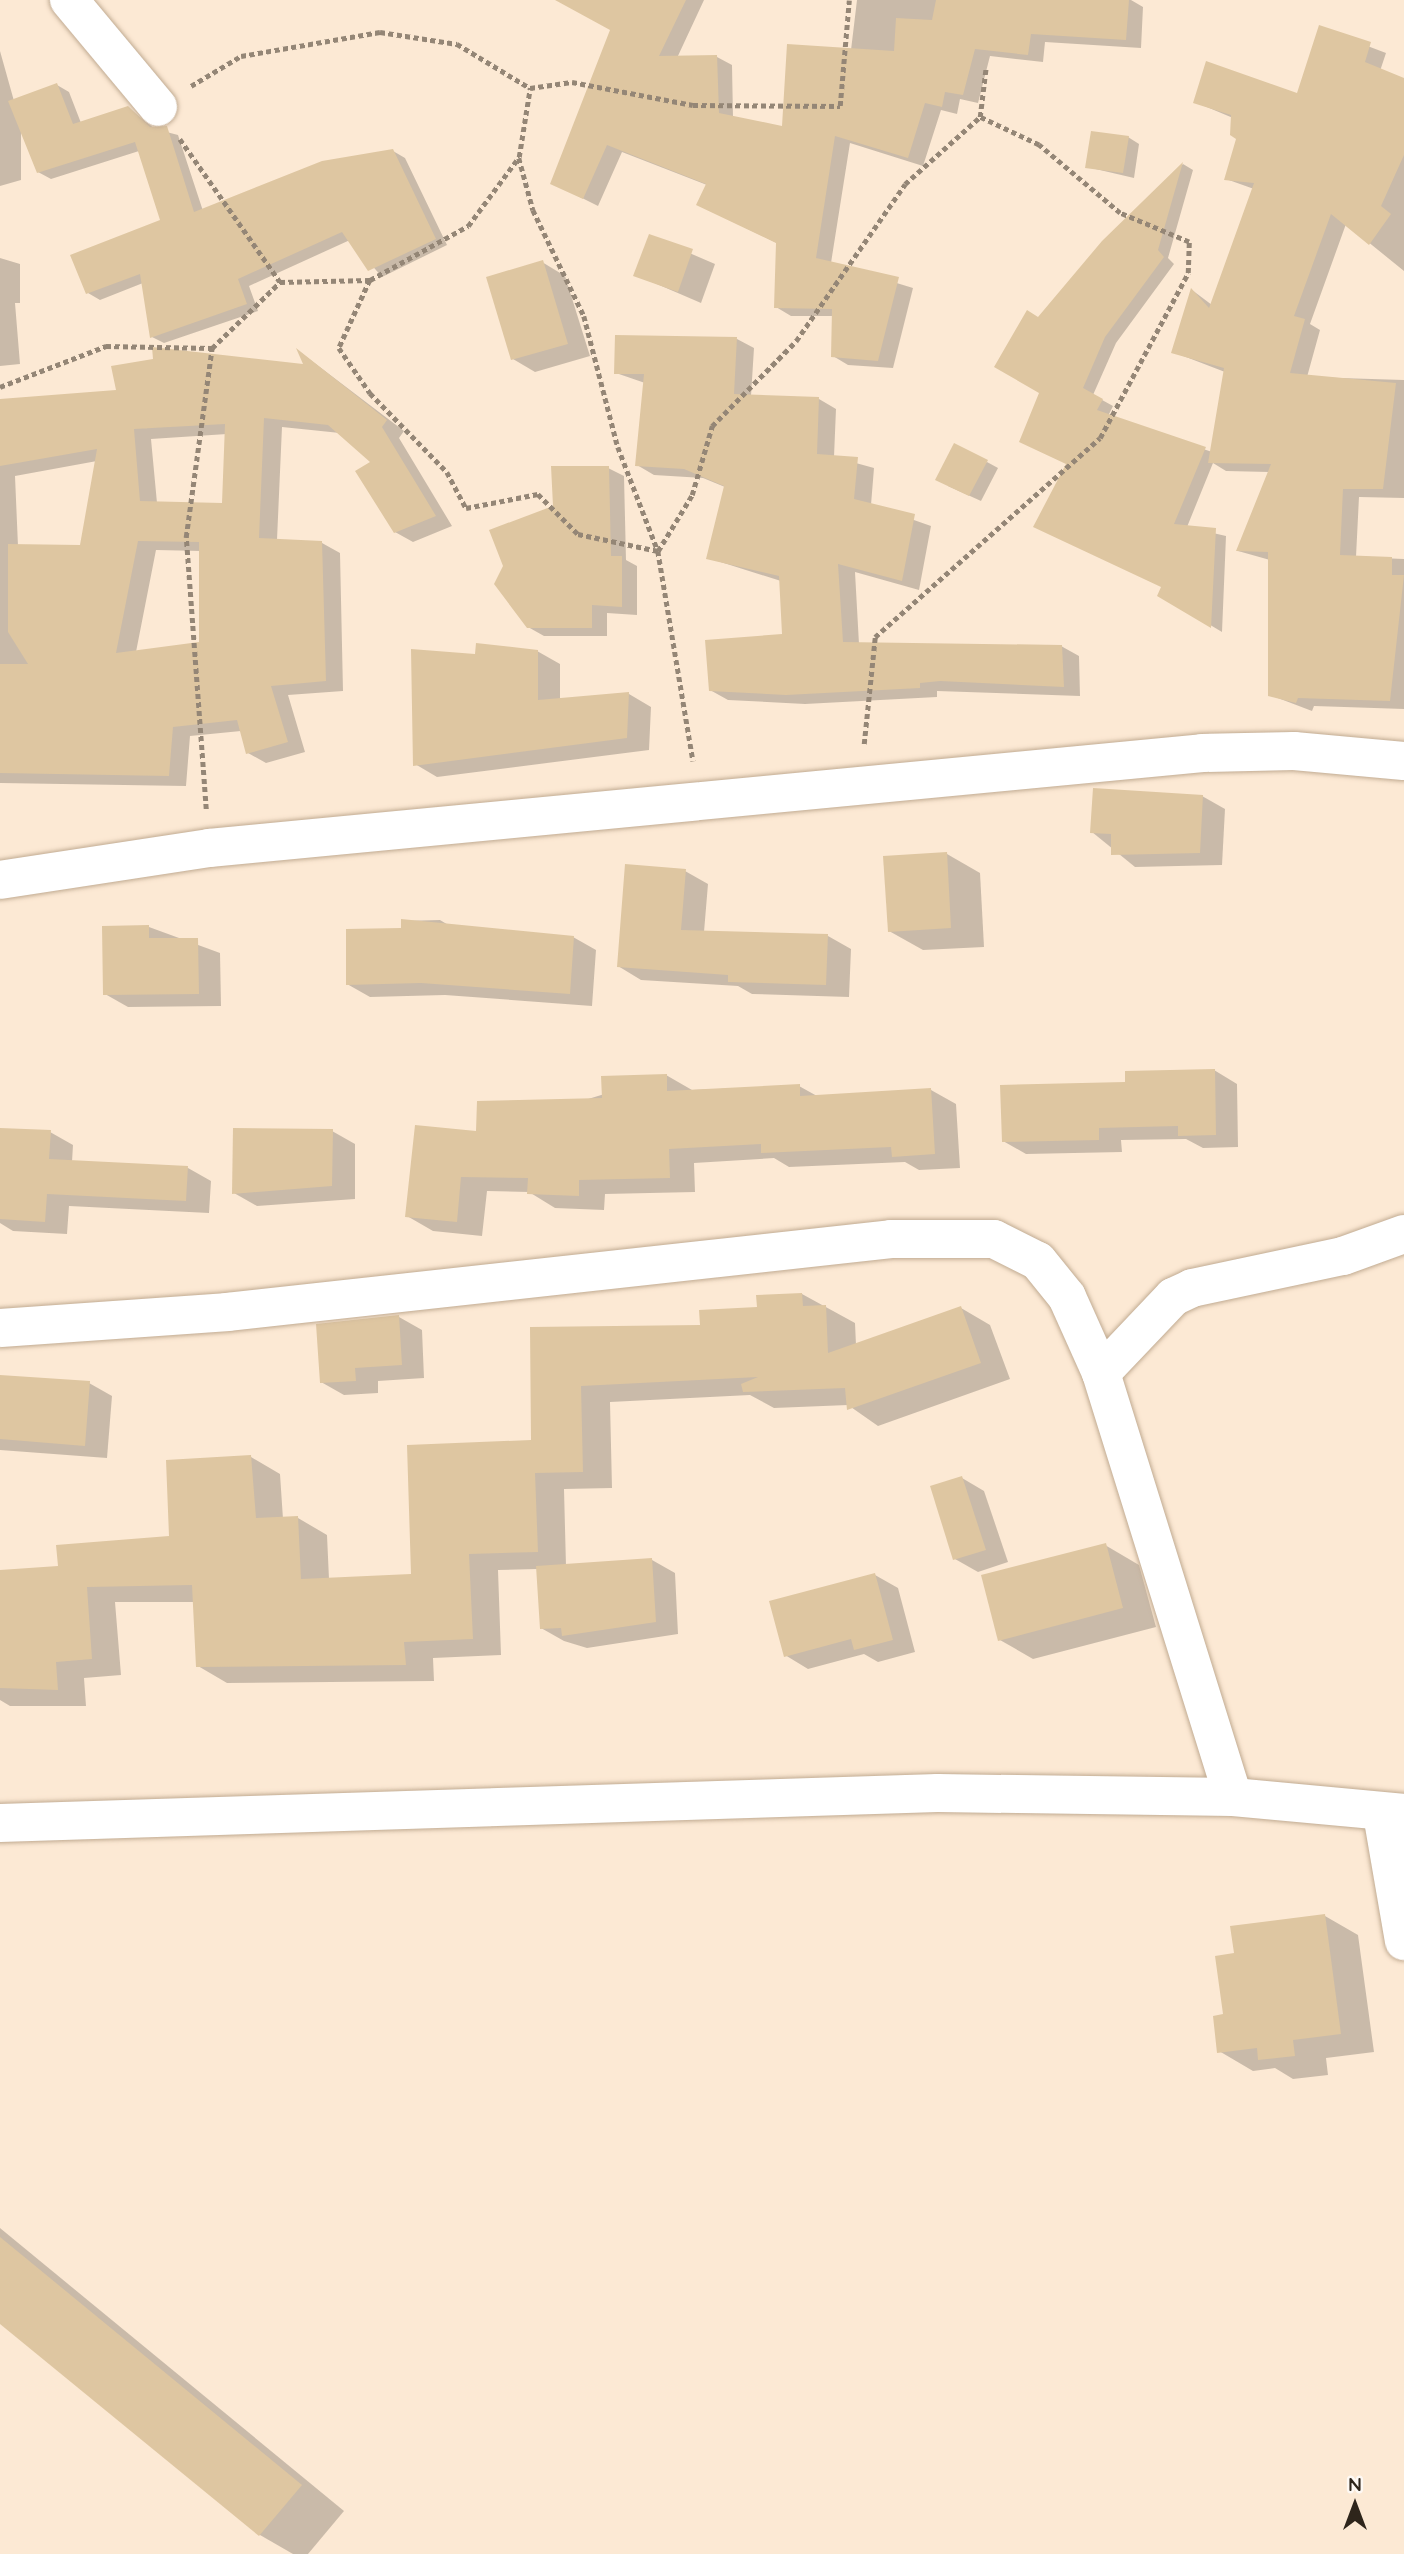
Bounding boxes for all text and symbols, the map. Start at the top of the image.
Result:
north arrow [1320,2470,1390,2540]
text: N [1348,2472,1362,2496]

